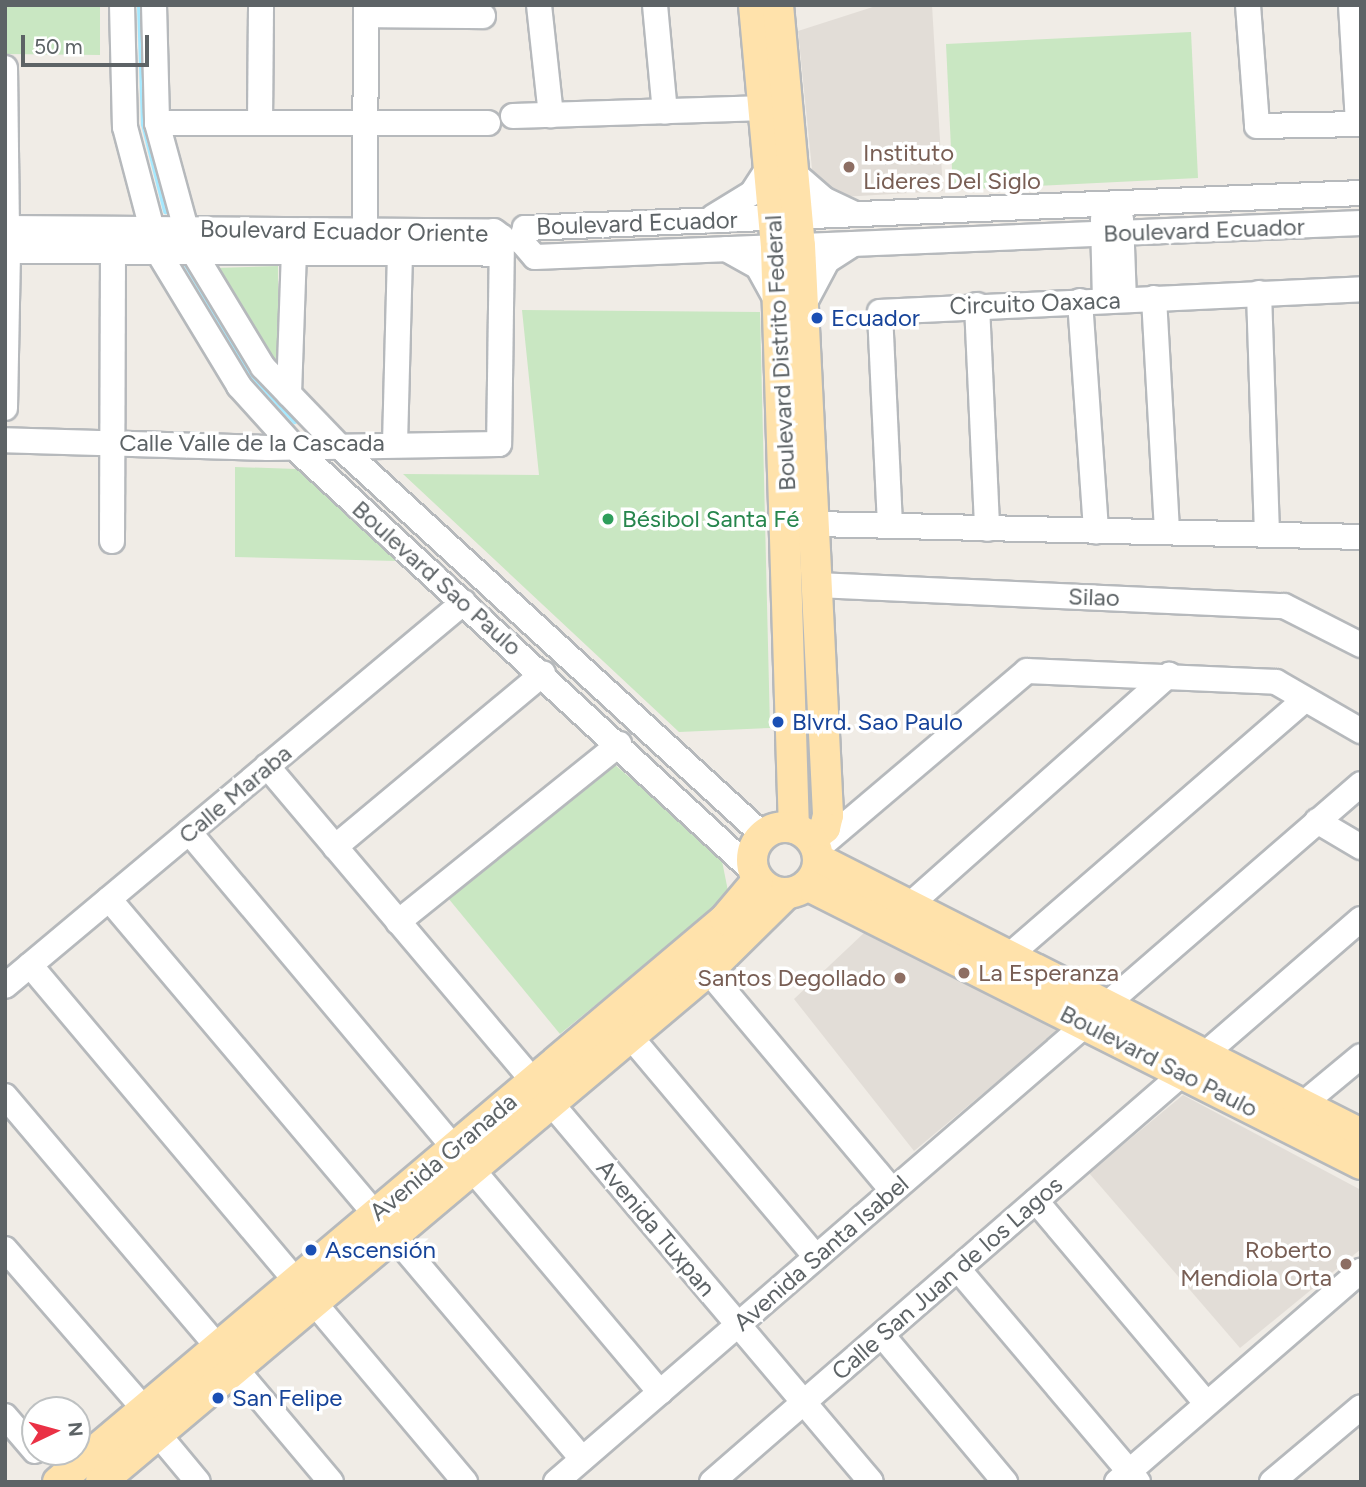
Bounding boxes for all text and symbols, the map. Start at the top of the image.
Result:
scale bar [24,21,152,65]
text: 50 m [34,34,83,59]
place label: Instituto Lideres Del Siglo [863,139,1041,195]
marker: Instituto Lideres Del Siglo [841,159,857,175]
street label: Boulevard Ecuador [536,205,738,241]
street label: Boulevard Ecuador [1103,212,1305,248]
street label: Boulevard Ecuador Oriente [200,214,488,248]
street label: Boulevard Distrito Federal [758,214,802,492]
street label: Circuito Oaxaca [949,286,1121,320]
place label: Ecuador [831,304,920,332]
marker: Ecuador [809,310,825,326]
street label: Calle Valle de la Cascada [119,429,385,457]
street label: Boulevard Sao Paulo [346,494,528,662]
place label: Bésibol Santa Fé [622,505,799,533]
marker: Bésibol Santa Fé [600,511,616,527]
street label: Silao [1068,582,1120,612]
place label: Blvrd. Sao Paulo [792,708,963,736]
marker: Blvrd. Sao Paulo [770,714,786,730]
street label: Calle Maraba [173,739,297,849]
place label: La Esperanza [978,959,1119,987]
place label: Santos Degollado [697,964,886,992]
marker: La Esperanza [956,965,972,981]
marker: Santos Degollado [892,970,908,986]
street label: Boulevard Sao Paulo [1055,999,1263,1123]
street label: Avenida Granada [364,1087,522,1227]
street label: Avenida Tuxpan [591,1154,721,1302]
street label: Avenida Santa Isabel [728,1169,914,1337]
street label: Calle San Juan de los Lagos [826,1170,1068,1386]
place label: Ascensión [325,1236,436,1264]
place label: Roberto Mendiola Orta [1180,1236,1332,1292]
marker: Ascensión [303,1242,319,1258]
marker: Roberto Mendiola Orta [1338,1256,1354,1272]
place label: San Felipe [232,1384,342,1412]
marker: San Felipe [210,1390,226,1406]
north arrow [21,1396,91,1466]
text: N [63,1421,88,1438]

